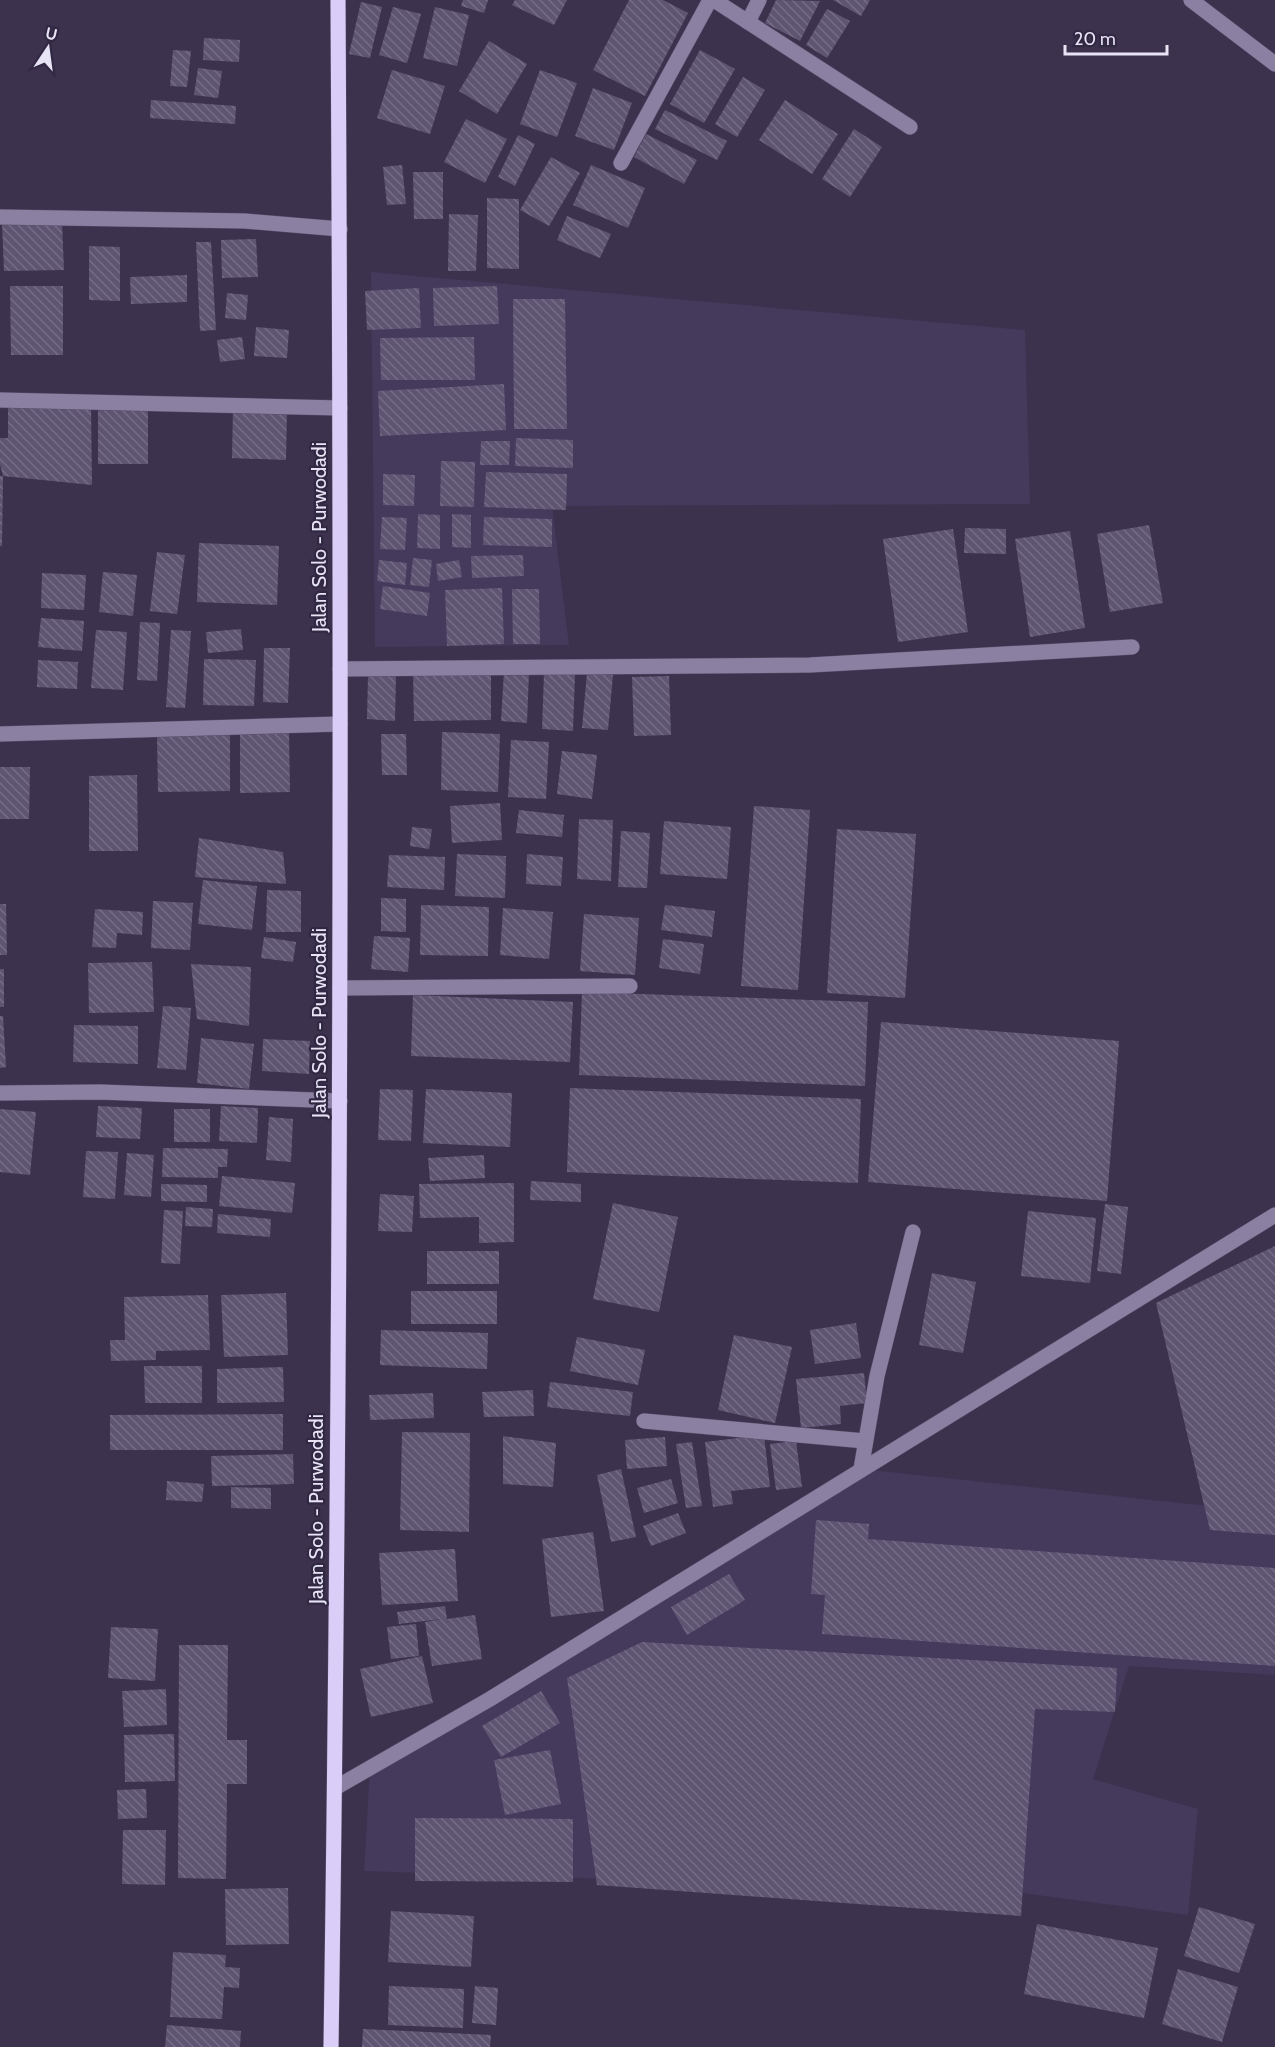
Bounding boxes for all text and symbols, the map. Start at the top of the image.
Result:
north arrow [18,18,78,78]
scale bar [1065,18,1167,56]
text: U [44,23,59,44]
text: 20 m [1074,28,1116,50]
street label: Jalan Solo - Purwodadi [307,442,331,633]
street label: Jalan Solo - Purwodadi [307,928,331,1119]
street label: Jalan Solo - Purwodadi [304,1414,328,1605]

